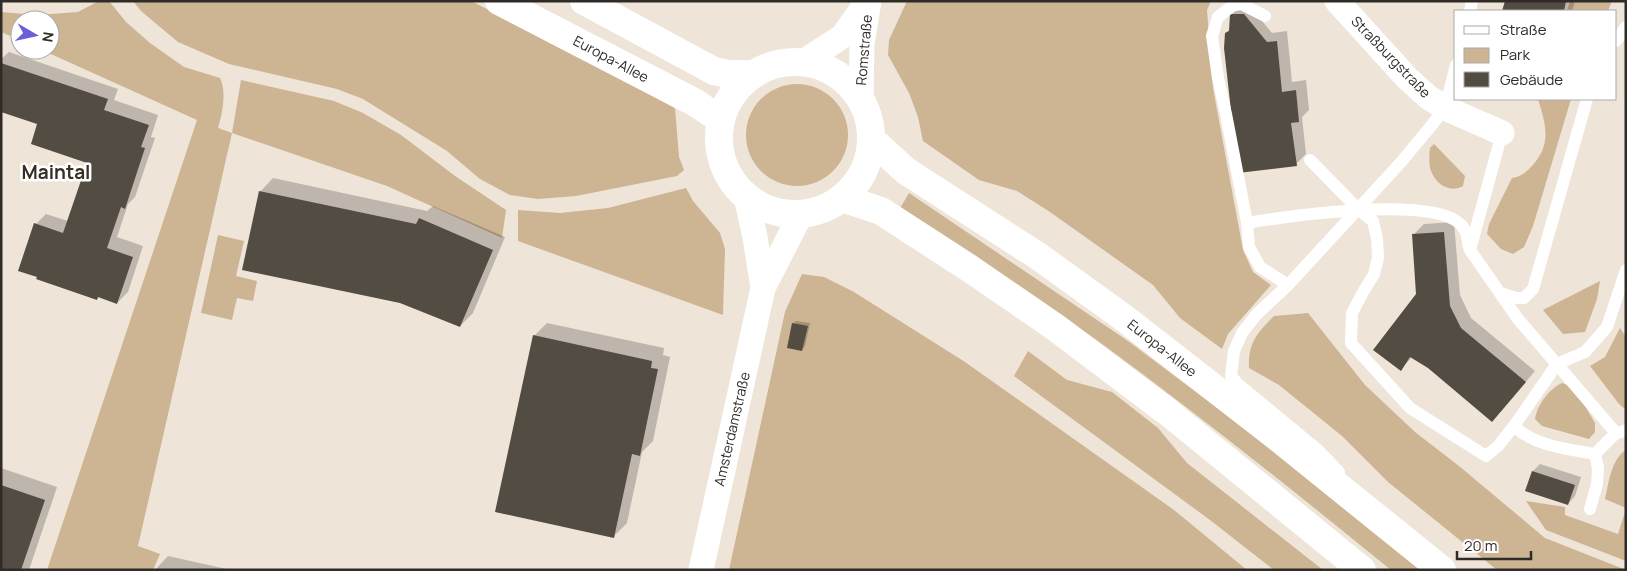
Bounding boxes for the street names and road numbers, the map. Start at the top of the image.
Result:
street label: Straßburgstraße [1347,12,1435,102]
street label: Romstraße [851,14,876,86]
street label: Europa-Allee [570,31,652,86]
street label: Europa-Allee [1124,315,1201,381]
street label: Amsterdamstraße [709,370,754,488]

